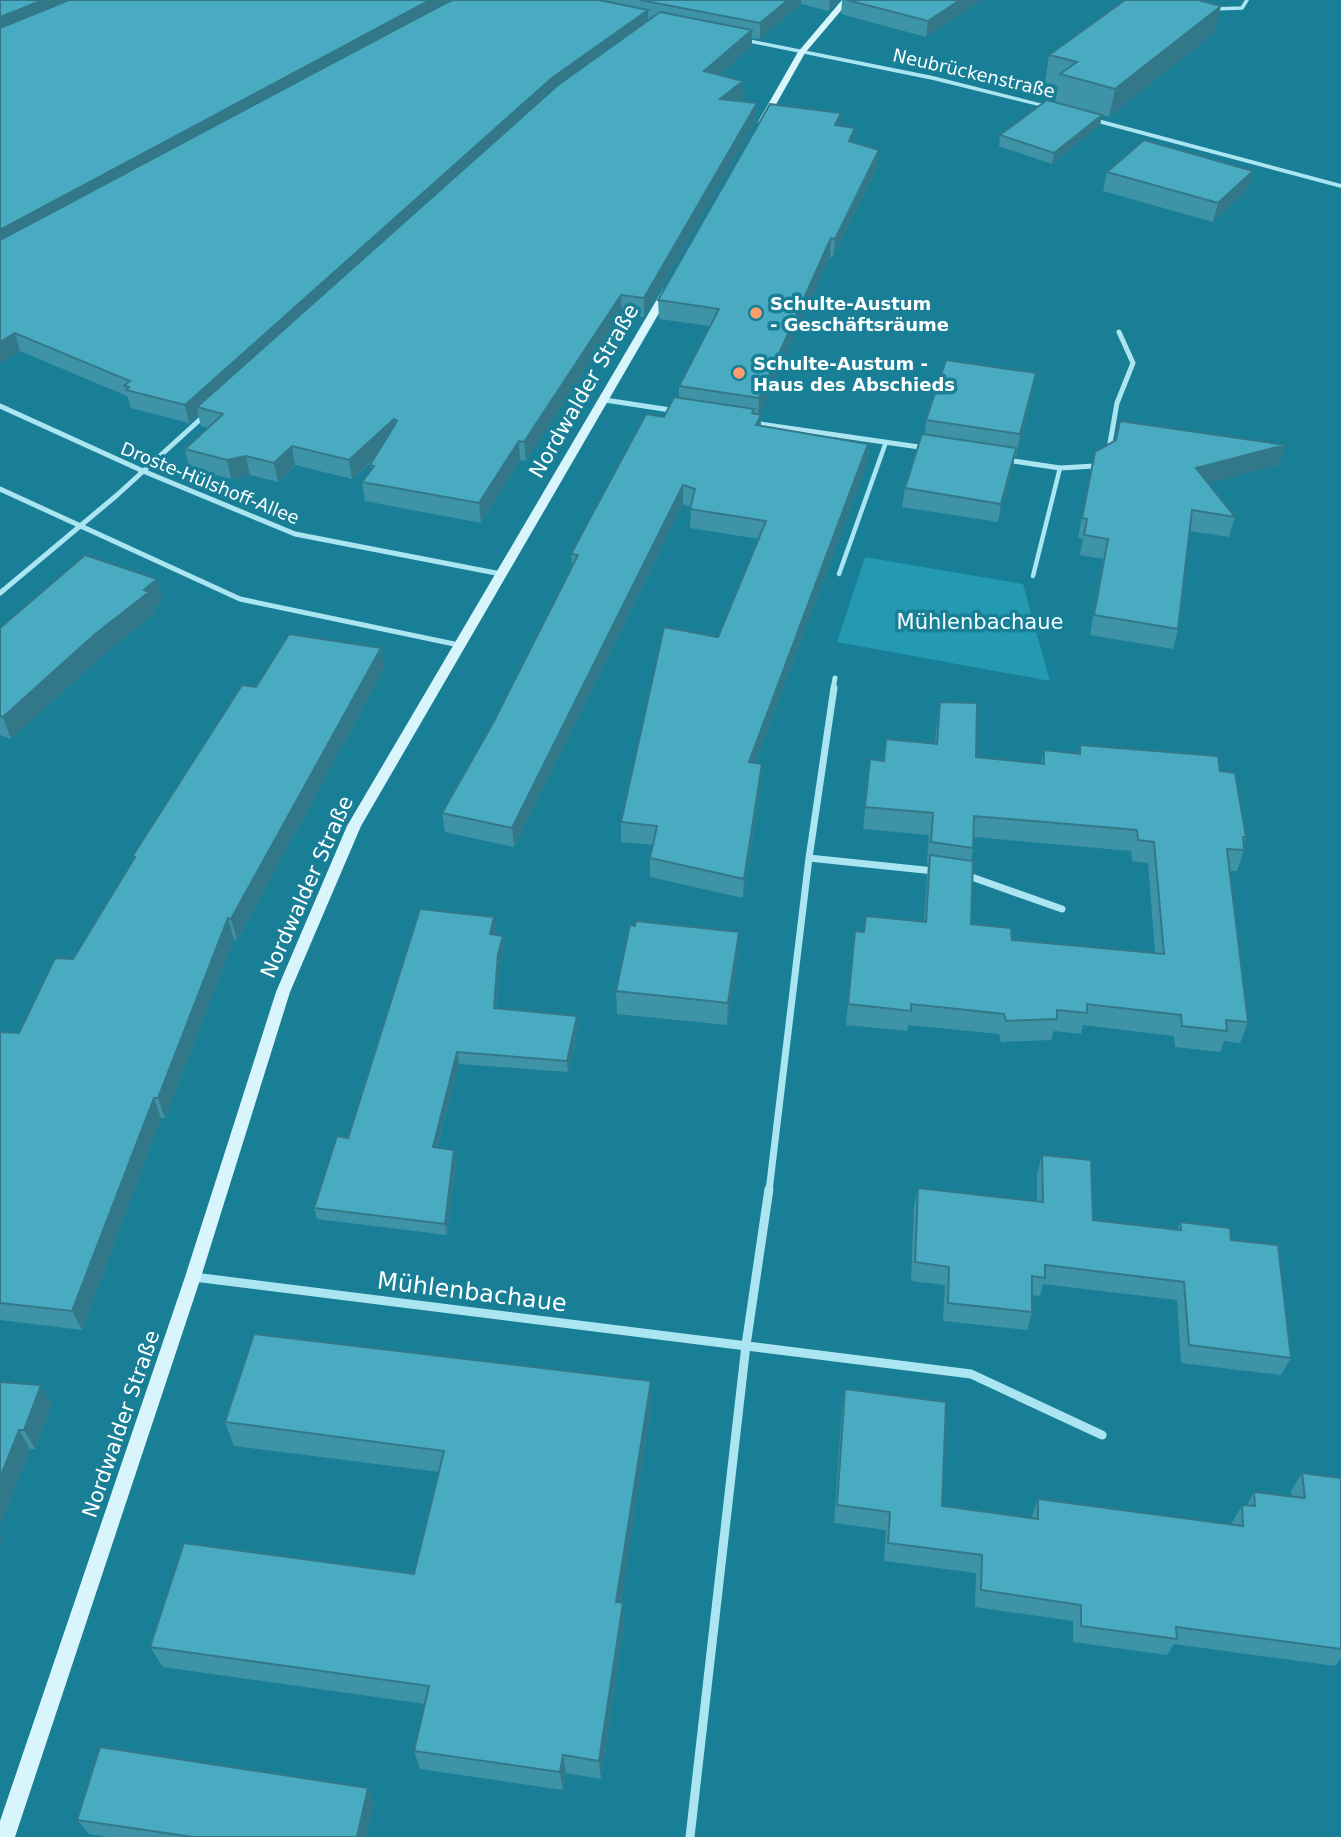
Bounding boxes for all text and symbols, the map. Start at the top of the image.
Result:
street label: Neubrückenstraße [891,44,1057,102]
place label: Schulte-Austum - Geschäftsräume [770,293,949,335]
street label: Nordwalder Straße [524,300,644,482]
marker: Schulte-Austum - Geschäftsräume [748,305,764,321]
place label: Schulte-Austum - Haus des Abschieds [753,353,955,395]
marker: Schulte-Austum - Haus des Abschieds [731,365,747,381]
street label: Droste-Hülshoff-Allee [118,438,302,528]
park label: Mühlenbachaue [897,610,1063,634]
street label: Nordwalder Straße [256,792,358,982]
street label: Mühlenbachaue [376,1266,568,1318]
street label: Nordwalder Straße [78,1327,164,1521]

